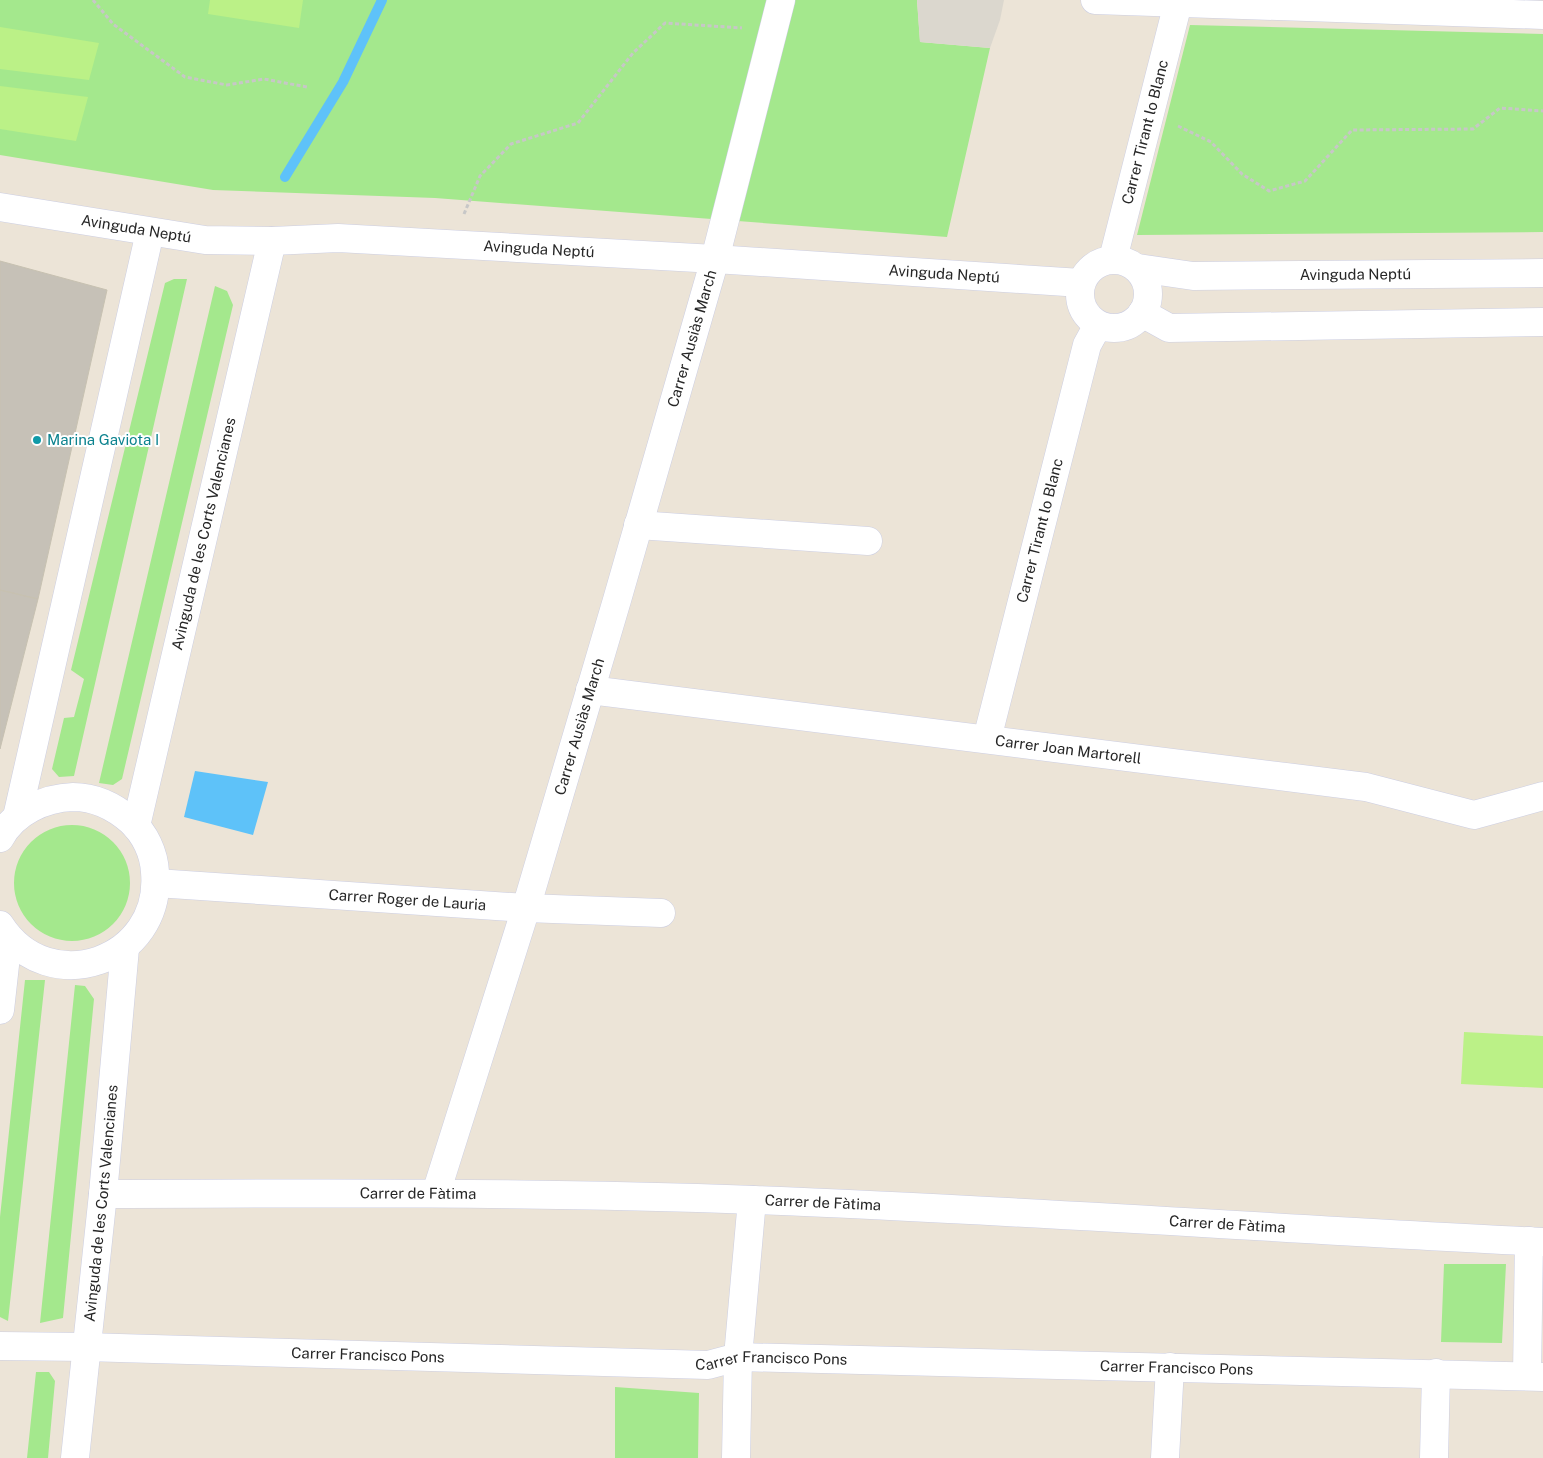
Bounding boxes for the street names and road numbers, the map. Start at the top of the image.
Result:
street label: Carrer Tirant lo Blanc [1118,58,1171,206]
street label: Avinguda Neptú [80,211,193,246]
street label: Avinguda Neptú [483,237,595,260]
street label: Avinguda Neptú [888,261,1000,286]
street label: Avinguda Neptú [1300,265,1411,283]
street label: Carrer Ausiàs March [664,268,719,409]
street label: Avinguda de les Corts Valencianes [168,416,239,652]
street label: Carrer Tirant lo Blanc [1013,456,1066,605]
street label: Carrer Ausiàs March [551,656,607,797]
street label: Carrer Joan Martorell [994,732,1143,767]
street label: Carrer Roger de Lauria [328,886,487,913]
street label: Avinguda de les Corts Valencianes [80,1084,121,1323]
street label: Carrer de Fàtima [360,1184,476,1202]
street label: Carrer de Fàtima [764,1191,882,1213]
street label: Carrer de Fàtima [1169,1212,1286,1236]
street label: Carrer Francisco Pons [291,1344,445,1365]
street label: Carrer Francisco Pons [695,1348,848,1373]
street label: Carrer Francisco Pons [1100,1357,1253,1378]

